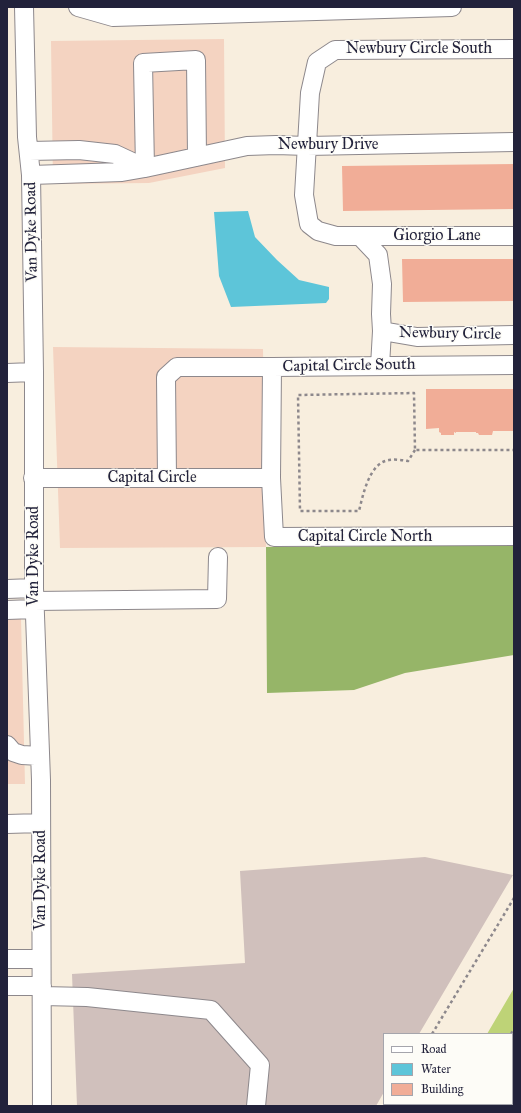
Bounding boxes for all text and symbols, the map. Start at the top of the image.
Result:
street label: Newbury Circle South [346,39,492,59]
street label: Newbury Drive [278,135,378,155]
street label: Van Dyke Road [22,182,42,282]
street label: Giorgio Lane [393,226,481,246]
street label: Newbury Circle [399,324,501,344]
street label: Capital Circle South [282,355,416,377]
street label: Capital Circle [107,468,197,488]
street label: Van Dyke Road [24,506,44,606]
street label: Capital Circle North [298,527,432,547]
street label: Van Dyke Road [31,830,51,930]
legend [383,1033,513,1105]
text: Road [421,1042,447,1056]
text: Water [421,1062,451,1076]
text: Building [421,1082,463,1096]

